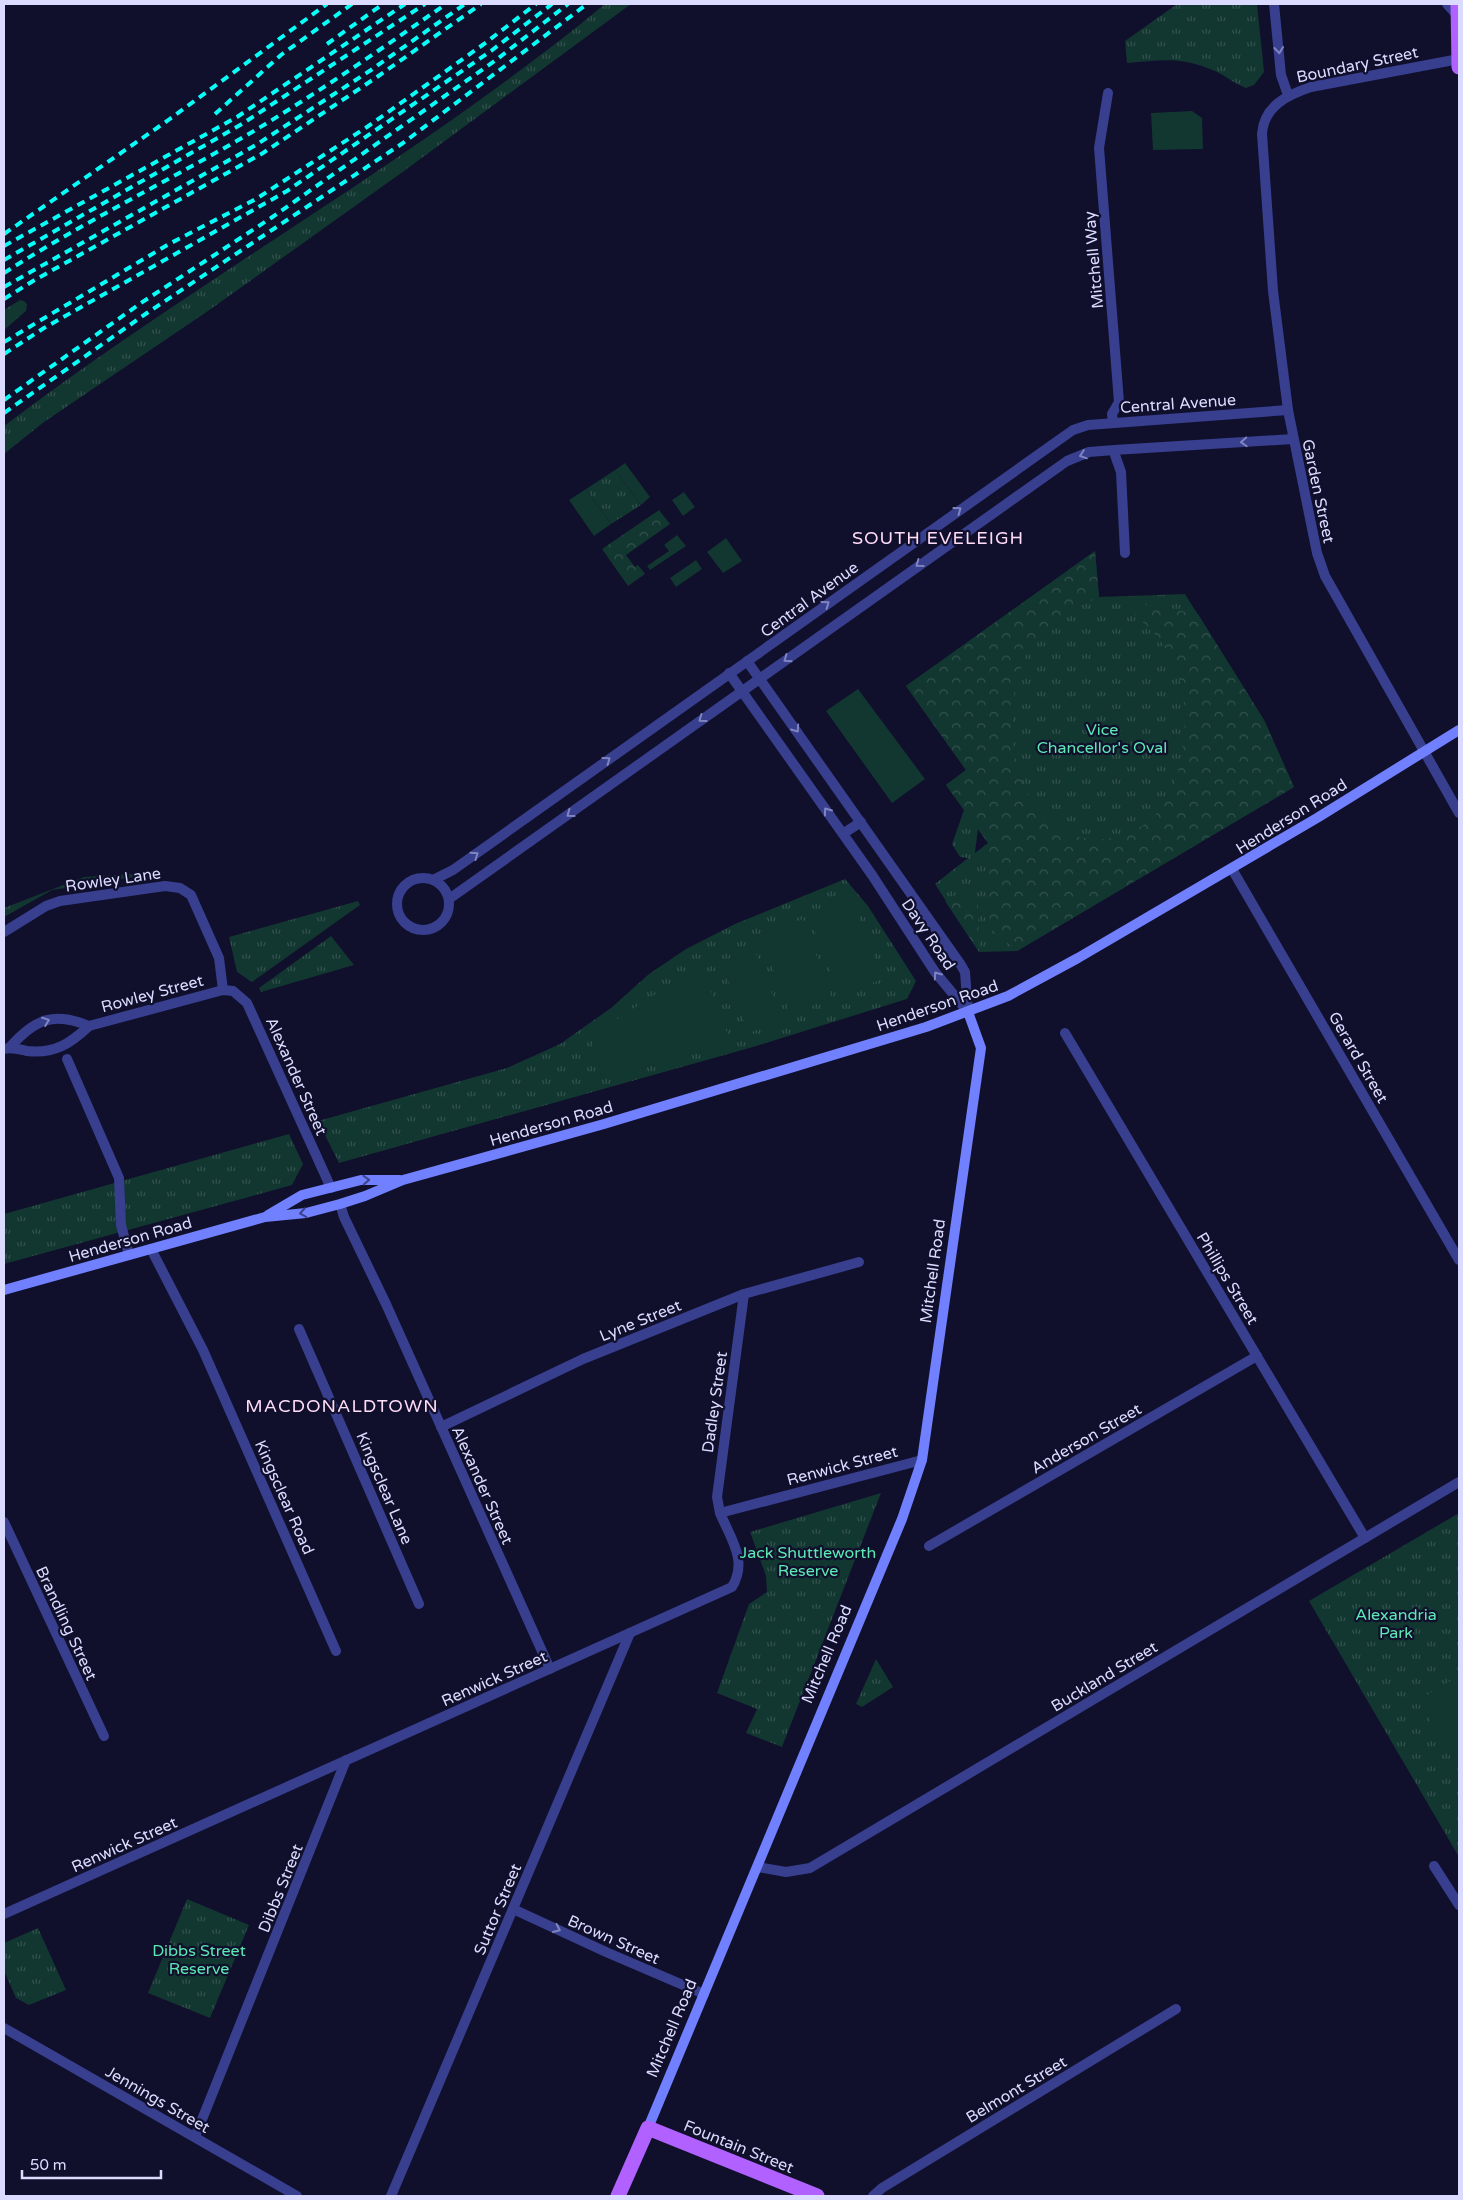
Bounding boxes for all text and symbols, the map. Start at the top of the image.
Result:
street label: Boundary Street [1295,42,1420,88]
one-way arrow [1273,46,1284,54]
street label: Mitchell Way [1080,210,1108,309]
street label: Central Avenue [1119,390,1237,418]
one-way arrow [1240,437,1248,448]
street label: Garden Street [1297,437,1339,545]
one-way arrow [1079,449,1088,459]
one-way arrow [953,507,962,516]
district label: SOUTH EVELEIGH [852,527,1024,549]
street label: Central Avenue [757,558,862,642]
one-way arrow [915,558,925,567]
one-way arrow [820,602,829,610]
one-way arrow [783,653,793,662]
one-way arrow [699,713,708,721]
park label: Vice Chancellor's Oval [1037,720,1167,758]
one-way arrow [790,723,799,733]
one-way arrow [602,757,611,767]
street label: Henderson Road [1232,775,1351,859]
one-way arrow [824,807,833,817]
one-way arrow [566,808,576,817]
one-way arrow [469,852,479,861]
street label: Rowley Lane [64,863,162,897]
street label: Davy Road [897,895,959,974]
street label: Rowley Street [99,971,206,1017]
one-way arrow [934,971,943,980]
street label: Henderson Road [874,976,1001,1036]
street label: Gerard Street [1324,1008,1392,1107]
street label: Alexander Street [261,1014,331,1139]
one-way arrow [41,1017,50,1027]
street label: Henderson Road [487,1097,615,1151]
one-way arrow [363,1175,371,1185]
one-way arrow [299,1207,307,1217]
street label: Henderson Road [66,1213,194,1267]
street label: Mitchell Road [916,1218,950,1324]
street label: Phillips Street [1192,1229,1263,1328]
street label: Lyne Street [597,1295,684,1346]
street label: Dadley Street [698,1350,732,1454]
district label: MACDONALDTOWN [245,1395,439,1417]
street label: Anderson Street [1028,1399,1145,1479]
street label: Alexander Street [447,1423,517,1548]
street label: Kingsclear Lane [351,1429,417,1548]
street label: Kingsclear Road [250,1437,318,1558]
street label: Renwick Street [785,1442,900,1490]
park label: Jack Shuttleworth Reserve [740,1543,876,1581]
street label: Brandling Street [31,1563,101,1684]
street label: Mitchell Road [797,1602,857,1707]
park label: Alexandria Park [1355,1605,1437,1643]
street label: Buckland Street [1048,1637,1161,1717]
street label: Renwick Street [438,1647,550,1711]
street label: Renwick Street [68,1813,180,1877]
street label: Dibbs Street [254,1841,308,1936]
street label: Suttor Street [470,1861,526,1958]
street label: Brown Street [564,1911,663,1969]
one-way arrow [552,1923,561,1934]
park label: Dibbs Street Reserve [152,1941,246,1979]
street label: Mitchell Road [642,1976,702,2081]
street label: Belmont Street [962,2052,1071,2128]
street label: Jennings Street [102,2062,213,2138]
street label: Fountain Street [681,2116,797,2178]
scale bar [22,2148,161,2180]
text: 50 m [30,2156,67,2174]

